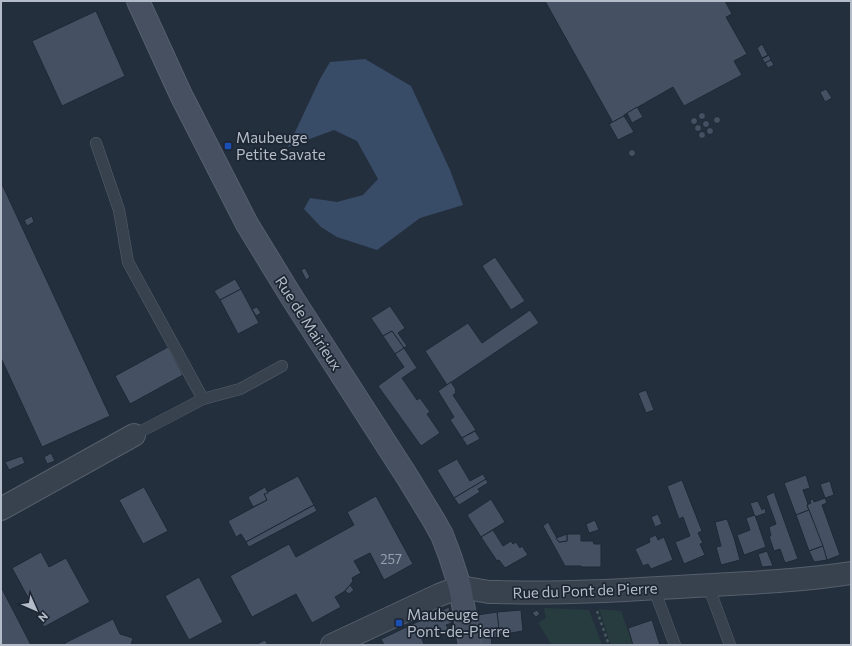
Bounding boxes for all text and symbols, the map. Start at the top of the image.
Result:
place label: Maubeuge Petite Savate [236,128,326,163]
marker: Maubeuge Petite Savate [223,141,233,151]
street label: Rue de Mairieux [272,273,346,373]
house number: 257 [380,551,402,567]
street label: Rue du Pont de Pierre [512,578,658,602]
north arrow [16,590,56,630]
place label: Maubeuge Pont-de-Pierre [407,605,510,640]
text: N [36,610,51,625]
marker: Maubeuge Pont-de-Pierre [394,618,404,628]

